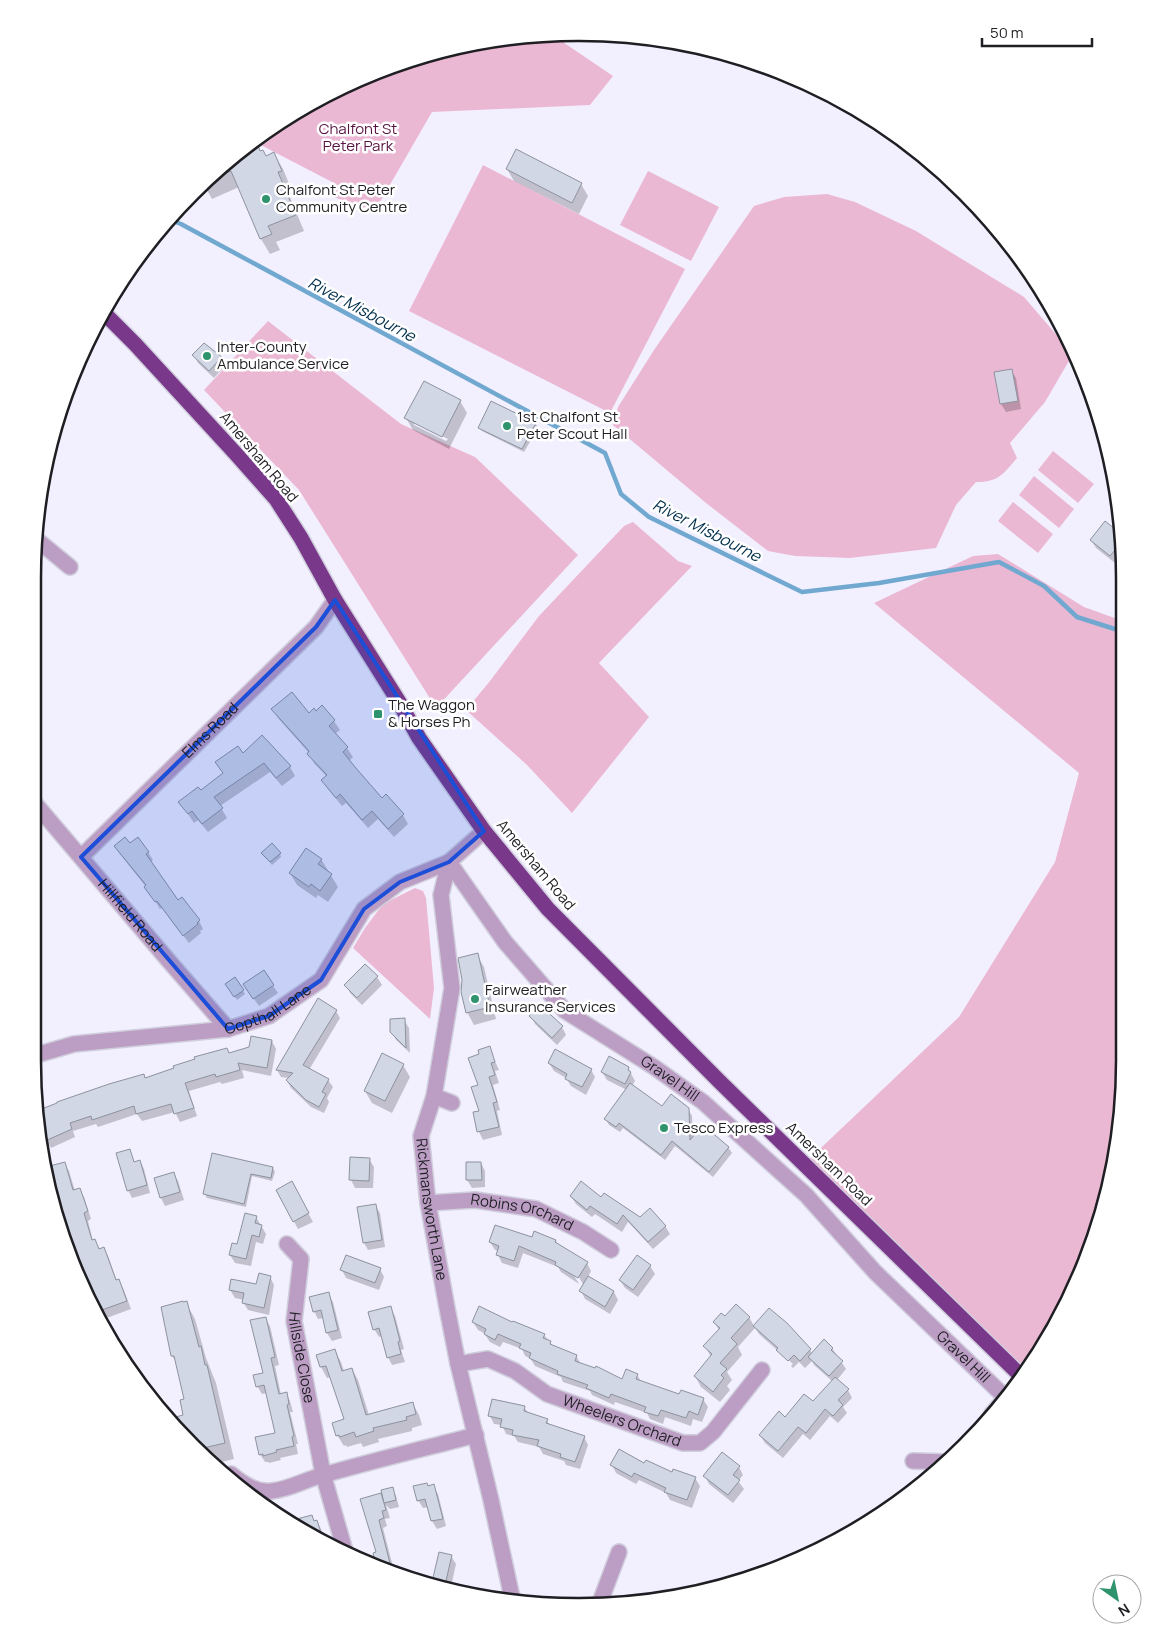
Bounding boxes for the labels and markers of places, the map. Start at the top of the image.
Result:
place label: Chalfont St Peter Community Centre [276,179,408,217]
marker: Chalfont St Peter Community Centre [260,193,272,205]
place label: Inter-County Ambulance Service [217,336,349,374]
marker: Inter-County Ambulance Service [201,350,213,362]
place label: 1st Chalfont St Peter Scout Hall [517,406,627,444]
marker: 1st Chalfont St Peter Scout Hall [501,420,513,432]
place label: The Waggon & Horses Ph [388,694,475,732]
marker: The Waggon & Horses Ph [372,708,384,720]
place label: Fairweather Insurance Services [485,979,616,1017]
marker: Fairweather Insurance Services [469,993,481,1005]
place label: Tesco Express [674,1117,774,1138]
marker: Tesco Express [658,1122,670,1134]

